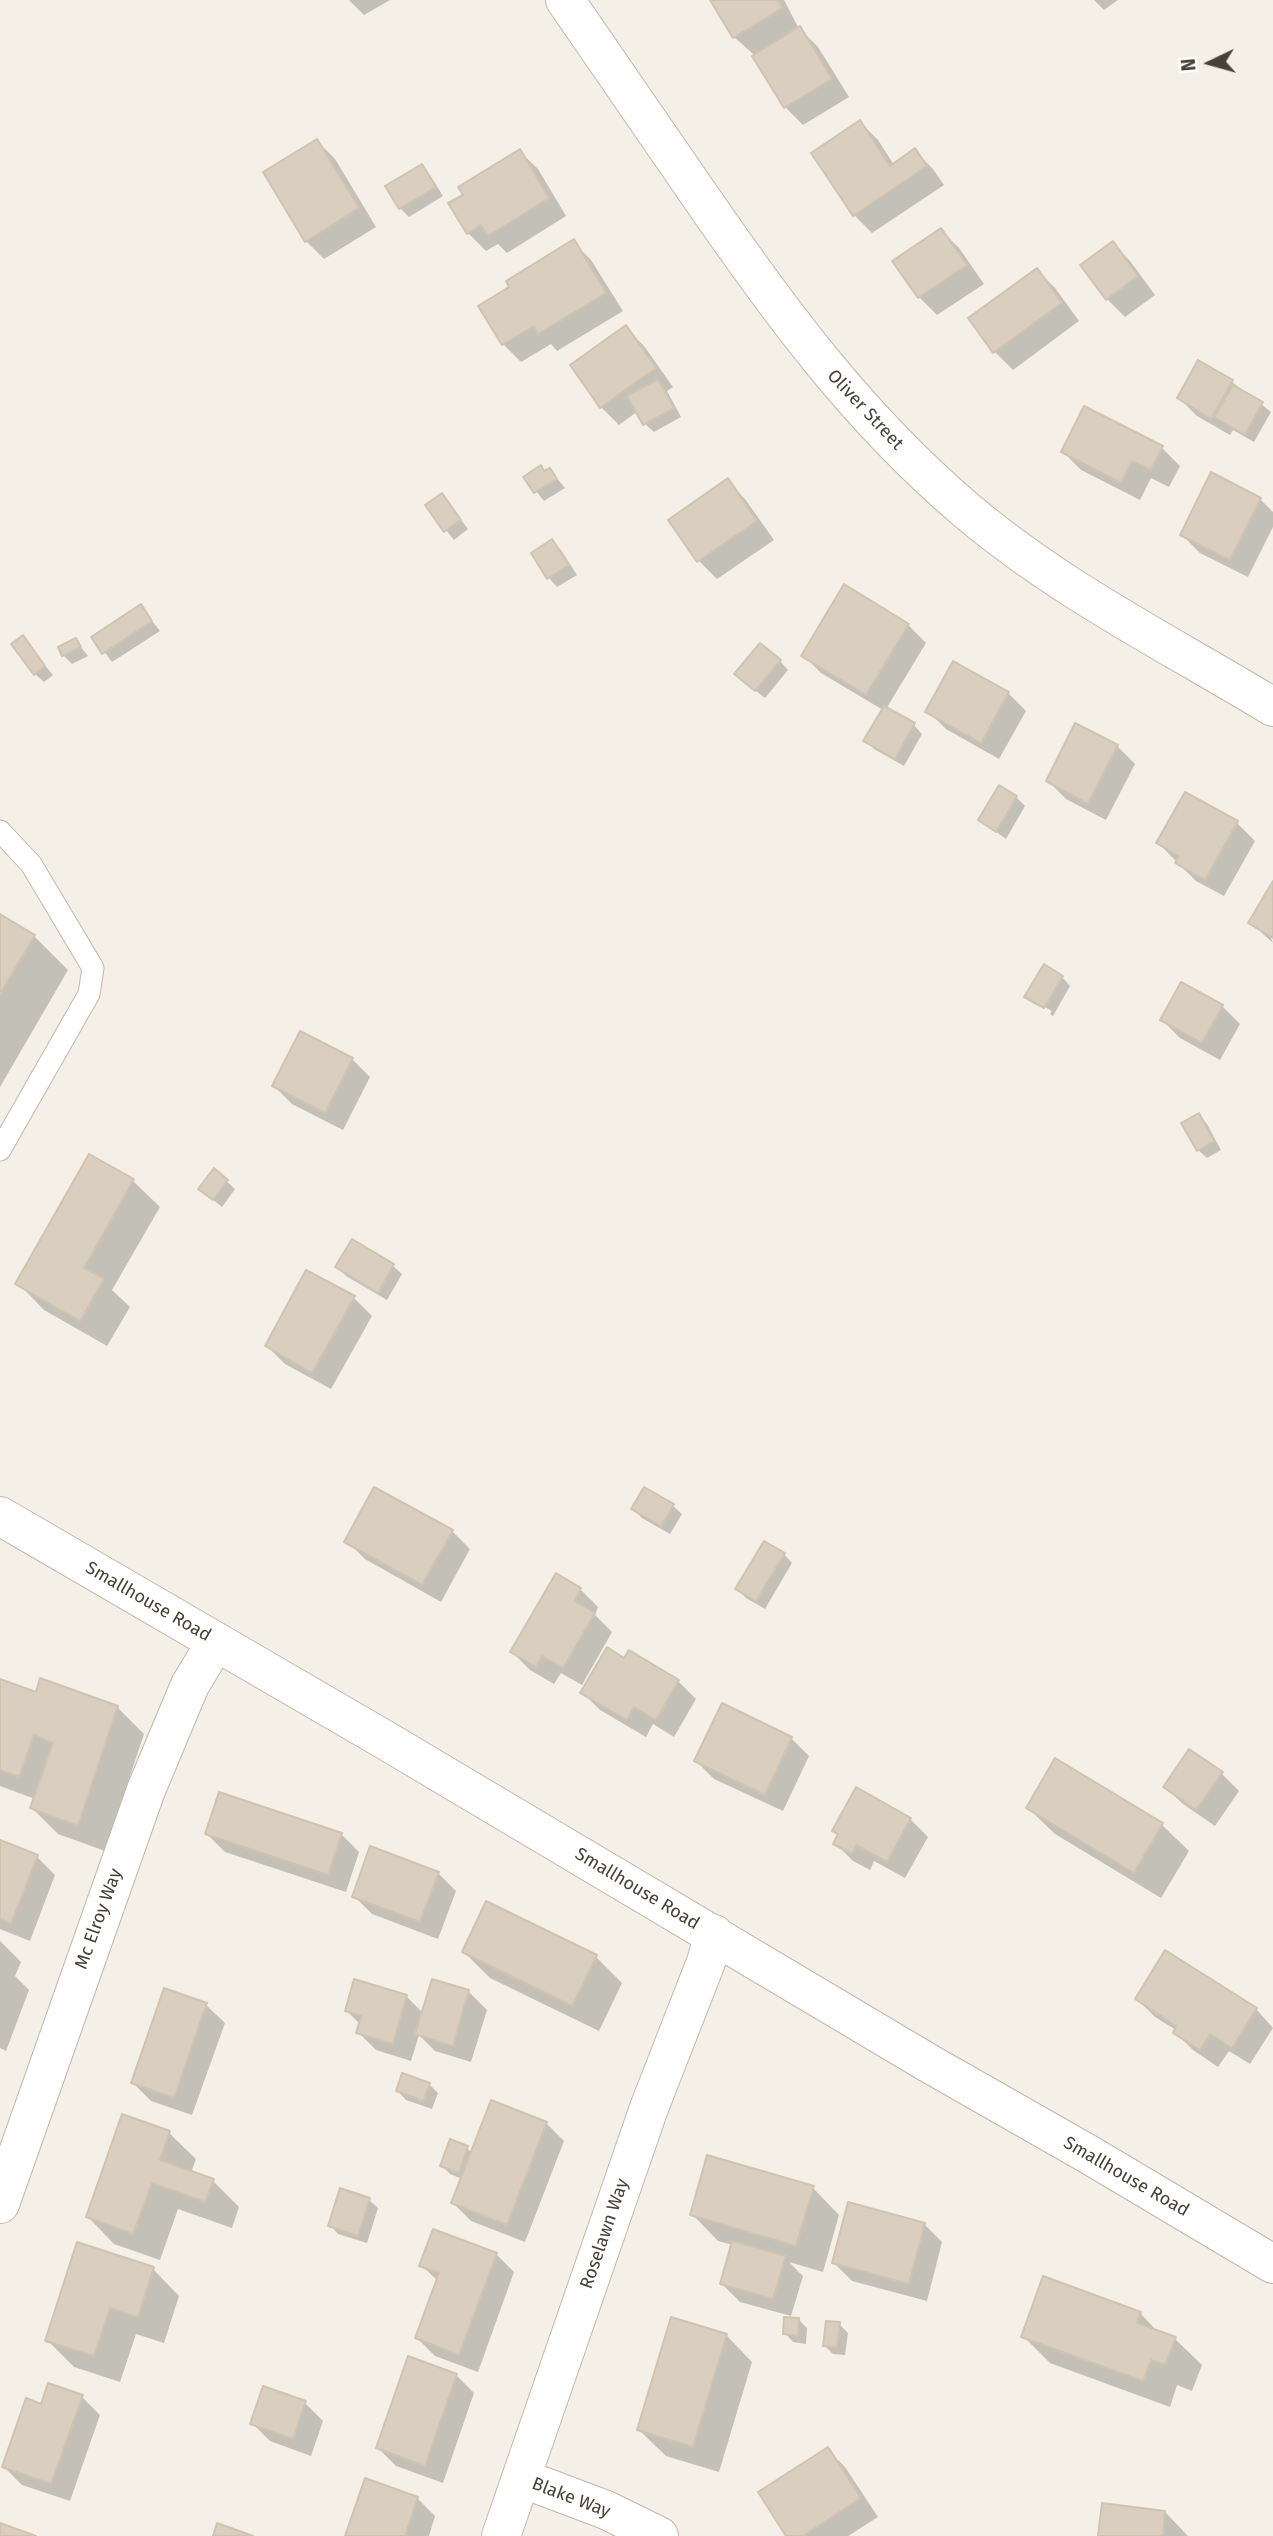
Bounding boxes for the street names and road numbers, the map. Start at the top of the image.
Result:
street label: Oliver Street [822,365,908,455]
street label: Smallhouse Road [81,1557,215,1647]
street label: Smallhouse Road [571,1843,703,1935]
street label: Mc Elroy Way [71,1866,127,1972]
street label: Smallhouse Road [1059,2132,1193,2222]
street label: Roselawn Way [576,2176,634,2292]
street label: Blake Way [529,2473,613,2523]

